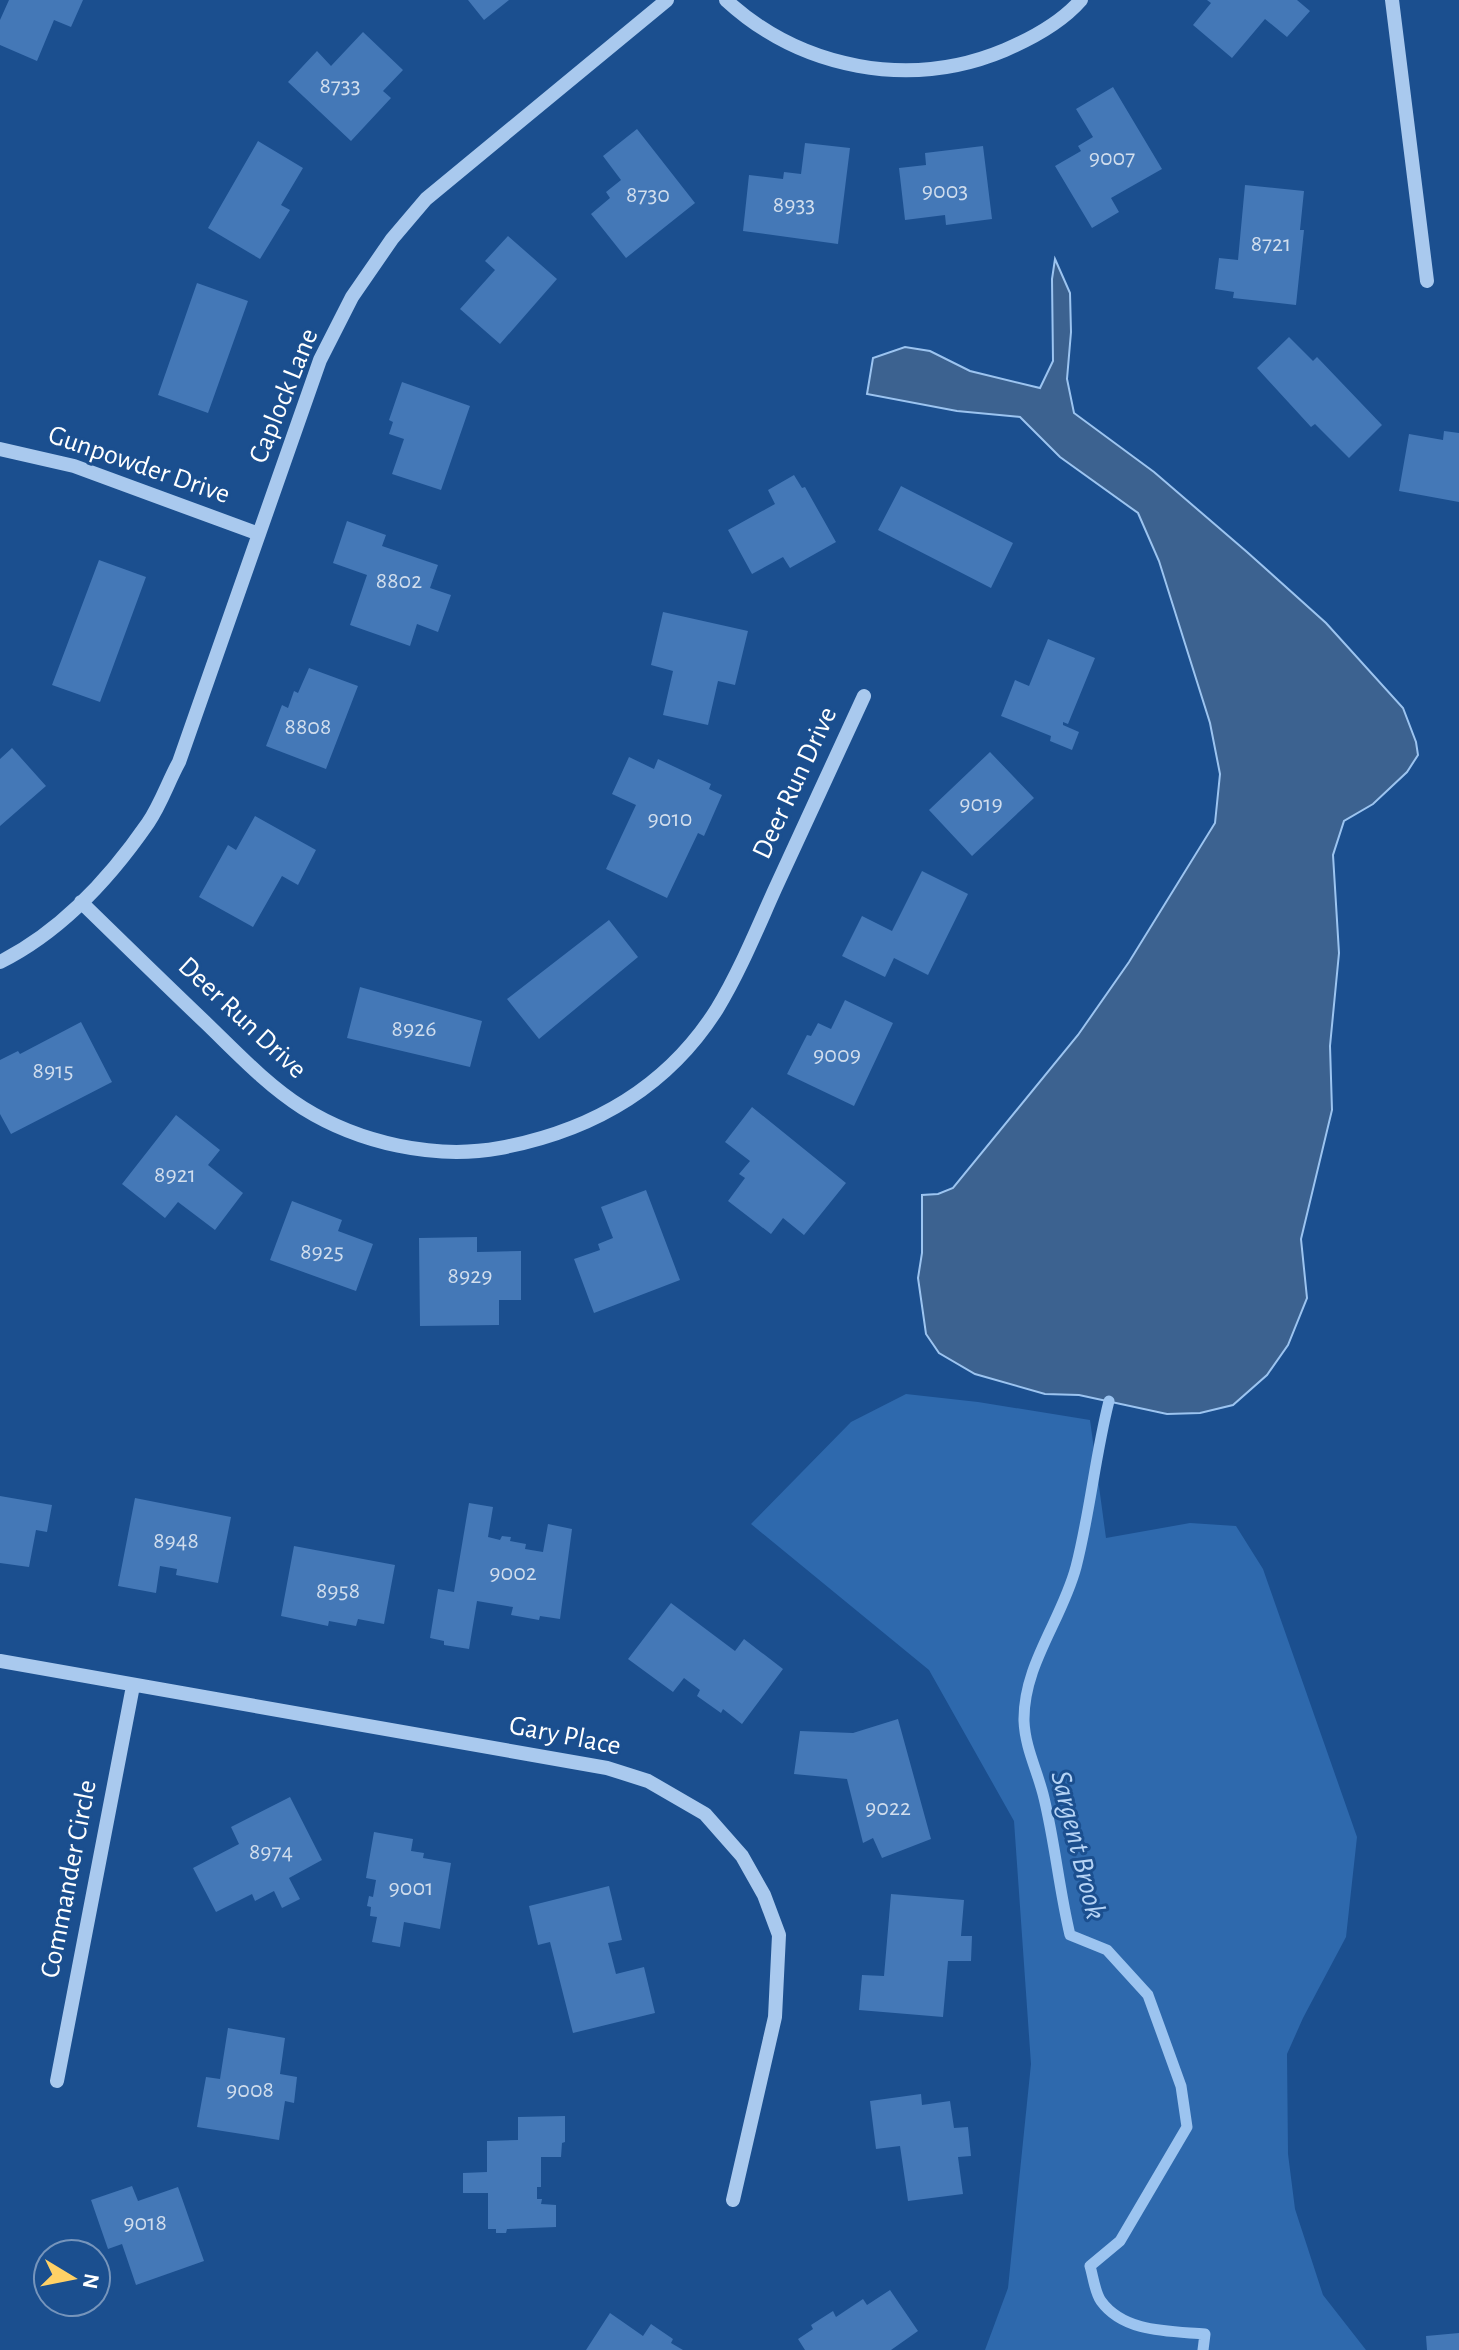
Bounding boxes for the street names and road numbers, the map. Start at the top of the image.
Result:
street label: Caplock Lane [244,325,324,467]
street label: Gunpowder Drive [45,421,233,509]
street label: Deer Run Drive [748,703,842,863]
street label: Deer Run Drive [173,952,311,1084]
street label: Gary Place [507,1711,623,1761]
street label: Commander Circle [36,1778,102,1980]

